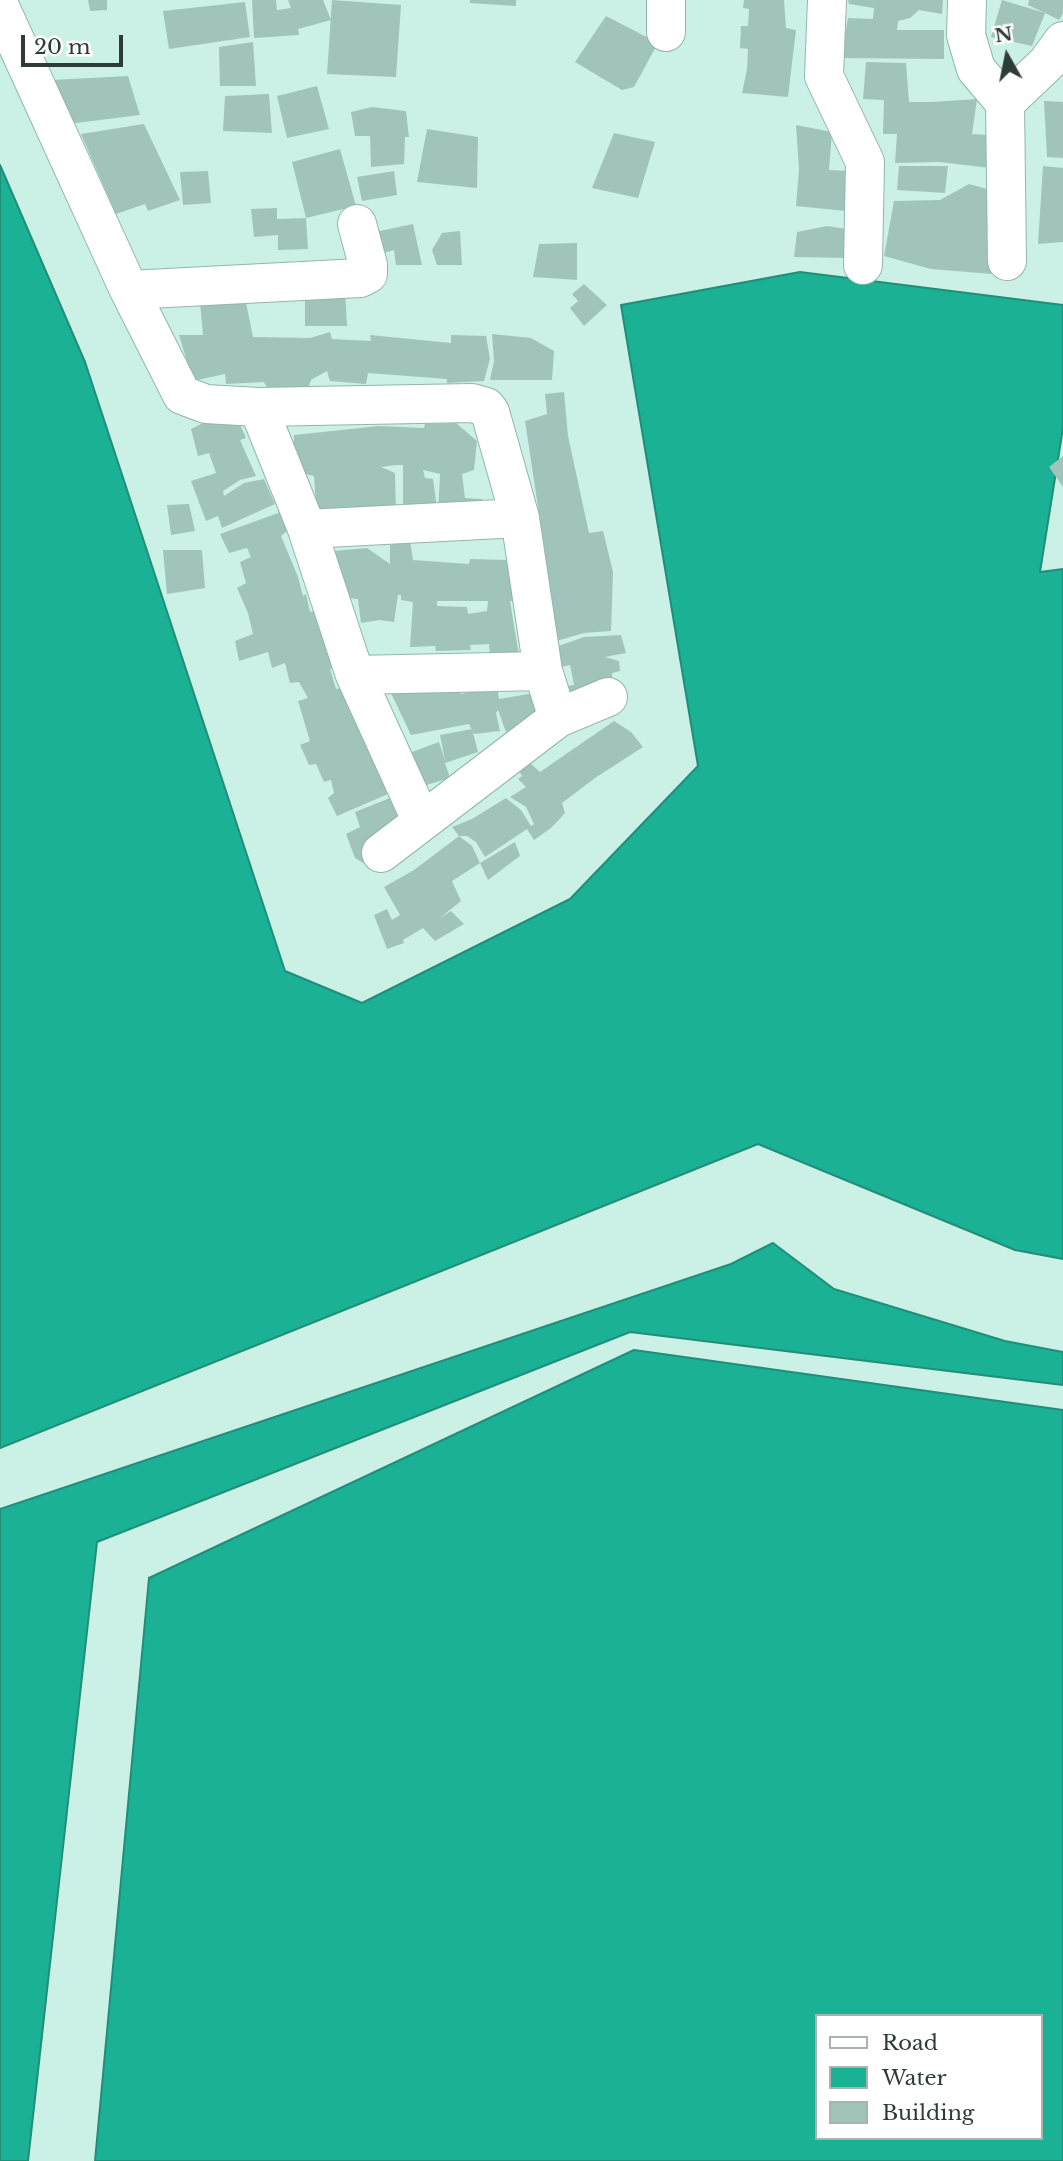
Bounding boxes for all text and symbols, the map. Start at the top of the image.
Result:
scale bar [24,21,126,65]
north arrow [972,21,1042,91]
text: N [993,22,1014,48]
text: 20 m [34,34,91,60]
legend [814,2014,1042,2140]
text: Road [882,2030,938,2056]
text: Water [882,2065,946,2091]
text: Building [882,2100,974,2126]

